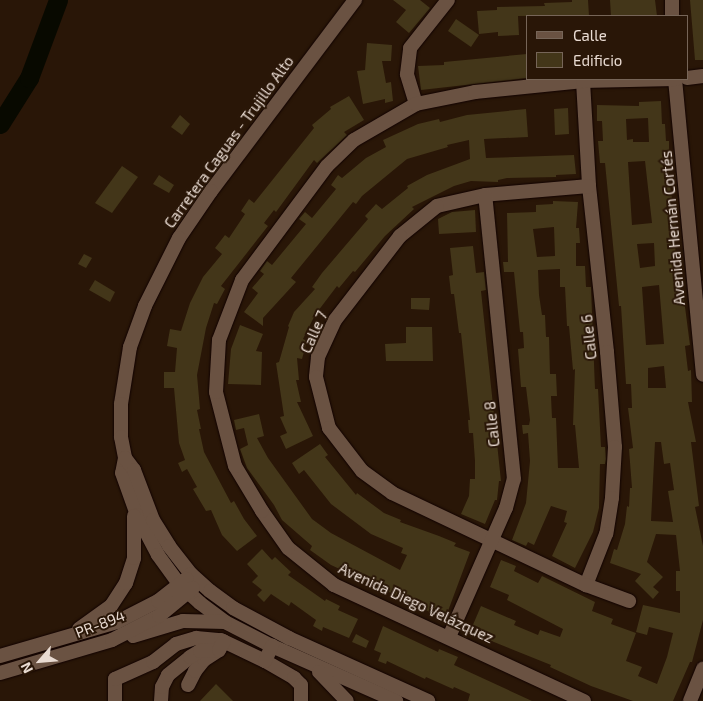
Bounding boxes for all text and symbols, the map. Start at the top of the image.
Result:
legend [526,15,688,80]
text: Calle [573,26,607,44]
text: Edificio [573,51,622,69]
street label: Carretera Caguas - Trujillo Alto [160,52,298,232]
street label: Avenida Hernán Cortés [657,150,689,306]
street label: Calle 7 [297,308,331,356]
street label: Calle 6 [578,313,600,361]
street label: Calle 8 [481,400,503,448]
street label: Avenida Diego Velázquez [336,559,496,647]
street label: PR-894 [73,606,127,642]
north arrow [15,636,65,686]
text: N [16,660,36,676]

